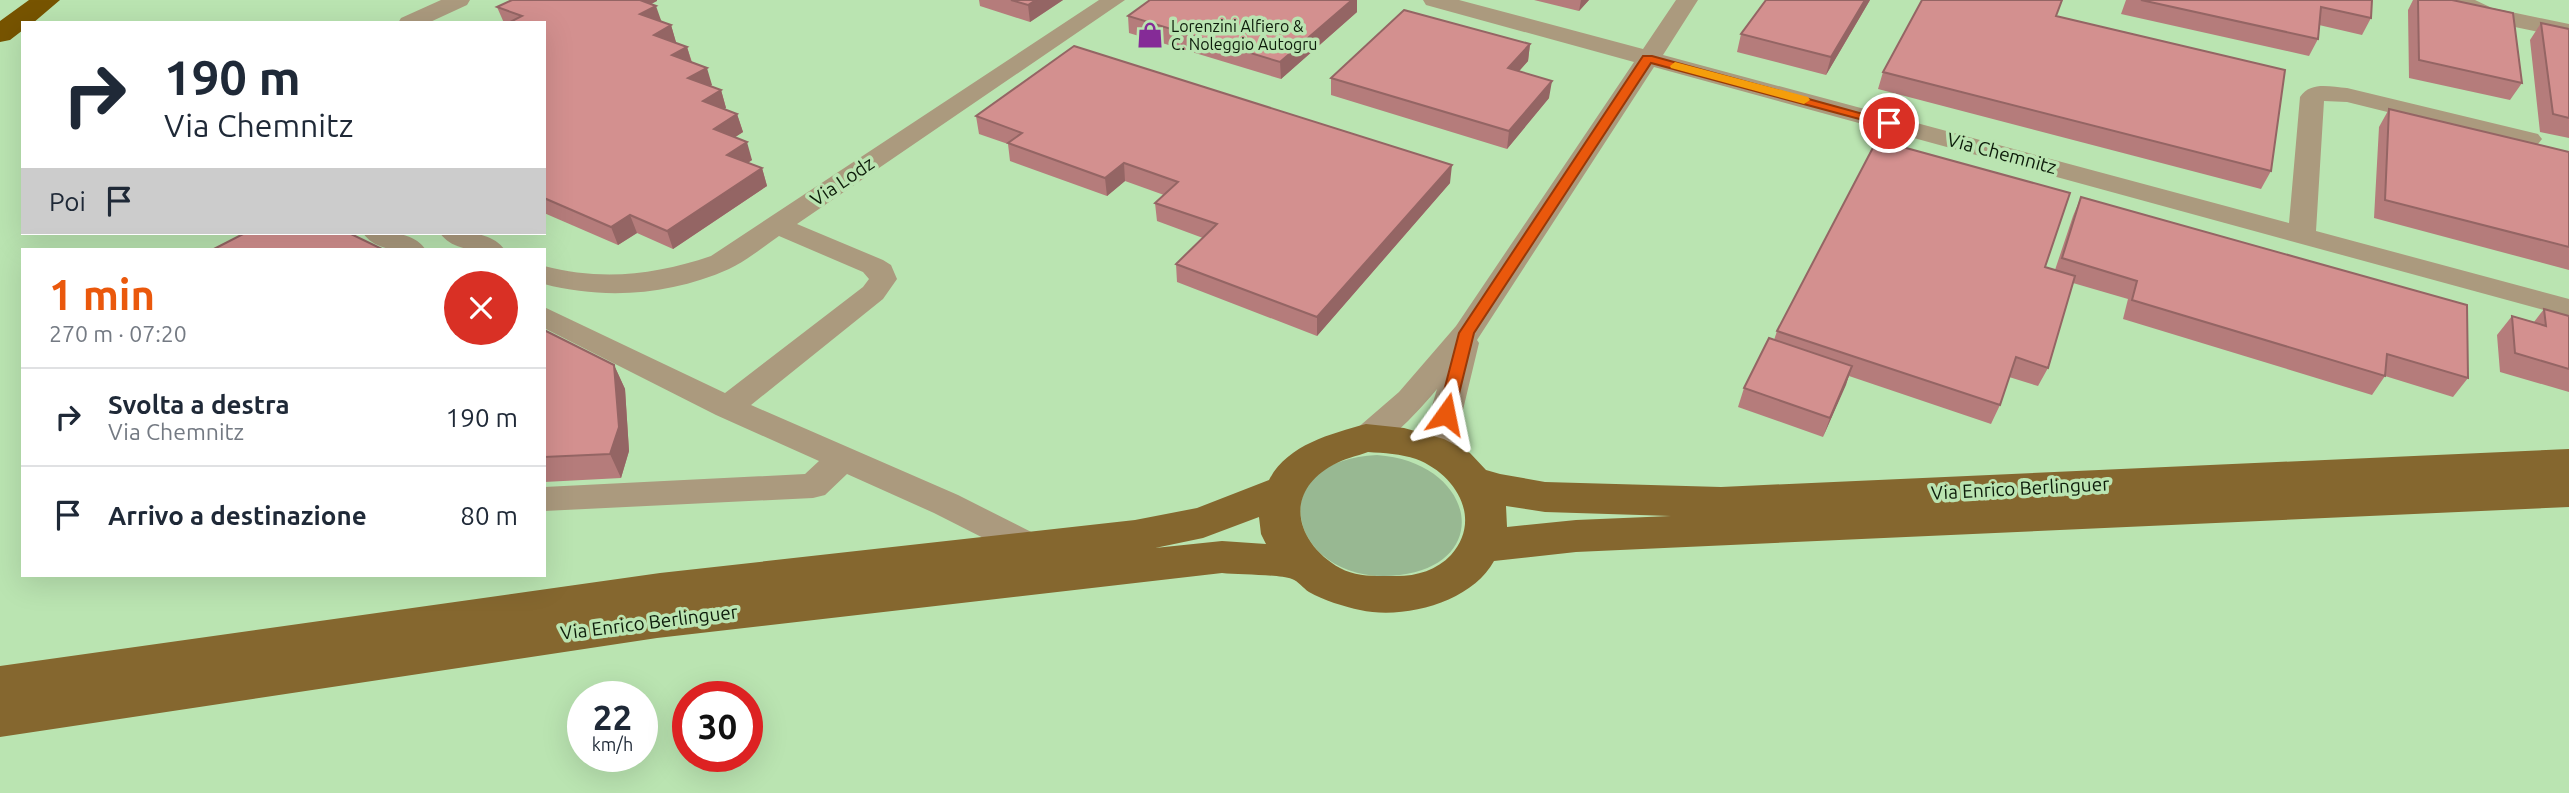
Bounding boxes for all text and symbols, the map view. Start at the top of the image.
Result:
place label: Lorenzini Alfiero & C. Noleggio Autogru [1171,17,1317,53]
shop icon: Lorenzini Alfiero & C. Noleggio Autogru [1135,20,1165,50]
icon: right [49,49,140,140]
text: 190 m [164,49,301,104]
pin [1859,93,1919,153]
icon: arrive [1870,104,1908,142]
text: Via Chemnitz [164,107,353,143]
street label: Via Chemnitz [1945,128,2059,178]
street label: Via Lodz [806,152,878,210]
icon: arrive [100,182,138,220]
text: Poi [49,187,86,216]
text: 1 min [49,271,155,318]
button: close [444,271,518,345]
text: 270 m · 07:20 [49,321,187,346]
position arrow [1409,377,1483,451]
text: Svolta a destra [108,390,290,419]
icon: right [49,398,87,436]
text: 190 m [446,403,518,432]
text: Via Chemnitz [108,419,244,444]
street label: Via Enrico Berlinguer [1930,472,2110,504]
icon: arrive [49,496,87,534]
text: Arrivo a destinazione [108,501,367,530]
text: 80 m [460,501,518,530]
street label: Via Enrico Berlinguer [559,600,739,644]
speed limit sign: 30 [672,681,763,772]
text: 22 [593,697,632,737]
text: km/h [592,734,633,754]

